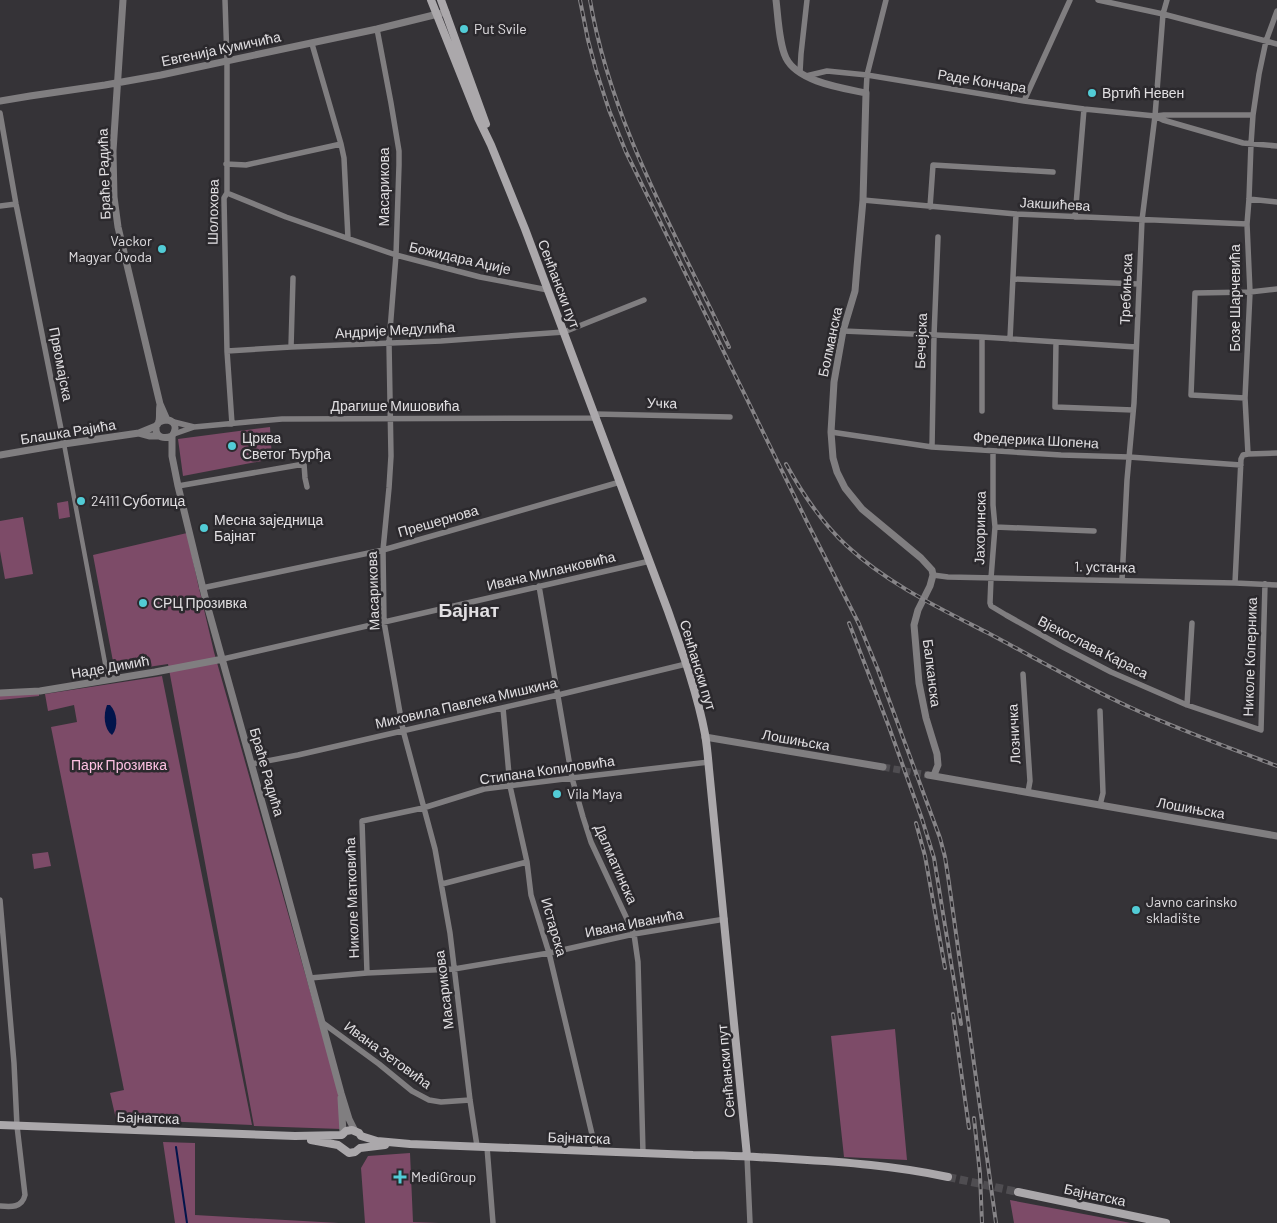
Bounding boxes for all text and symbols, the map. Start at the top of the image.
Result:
place label: Put Svile [474,20,527,37]
marker: Put Svile [458,23,470,35]
street label: Евгенија Кумичића [160,27,282,69]
street label: Раде Кончара [936,65,1028,96]
place label: Вртић Невен [1102,84,1184,101]
marker: Вртић Невен [1086,87,1098,99]
street label: Браће Радића [93,128,114,220]
street label: Масарикова [375,147,392,227]
street label: Шолохова [203,179,222,245]
street label: Јакшићева [1019,193,1091,214]
place label: Vackor Magyar Óvoda [68,232,152,265]
street label: Сенћански пут [535,237,584,331]
street label: Божидара Аџије [407,238,513,278]
marker: Vackor Magyar Óvoda [156,243,168,255]
street label: Бозе Шарчевића [1226,244,1243,352]
street label: Требињска [1116,253,1135,325]
street label: Болманска [814,305,845,378]
street label: Бечејска [911,313,930,369]
street label: Андрије Медулића [334,318,456,341]
street label: Првомајска [46,326,77,402]
street label: Учка [647,394,678,411]
street label: Драгише Мишовића [330,397,460,414]
street label: Блашка Рајића [19,416,117,447]
street label: Фредерика Шопена [973,428,1100,451]
place label: Црква Светог Ђурђа [242,429,331,462]
marker: Црква Светог Ђурђа [226,440,238,452]
street label: Јахоринска [970,491,989,565]
place label: 24111 Суботица [91,492,186,509]
marker: 24111 Суботица [75,495,87,507]
street label: Прешернова [396,501,480,540]
place label: Месна заједница Бајнат [214,511,323,544]
marker: Месна заједница Бајнат [198,522,210,534]
street label: Ивана Миланковића [485,547,617,594]
street label: Масарикова [363,551,382,631]
street label: 1. устанка [1074,557,1136,576]
place label: СРЦ Прозивка [153,594,247,611]
marker: СРЦ Прозивка [137,597,149,609]
street label: Николе Коперника [1239,597,1260,717]
district label: Бајнат [439,598,499,621]
street label: Вјекослава Караса [1035,611,1151,682]
street label: Сенћански пут [677,618,720,713]
street label: Балканска [920,638,945,708]
street label: Наде Димић [69,651,150,682]
street label: Миховила Павлека Мишкина [373,673,559,732]
street label: Лозничка [1003,703,1024,765]
street label: Лошињска [761,725,832,754]
street label: Браће Радића [247,726,288,818]
street label: Стипана Копиловића [478,752,616,787]
park label: Парк Прозивка [71,756,167,773]
place label: Vila Maya [567,785,623,802]
marker: Vila Maya [551,788,563,800]
street label: Лошињска [1156,793,1227,822]
street label: Далматинска [591,821,642,907]
street label: Николе Матковића [341,837,362,959]
place label: Javno carinsko skladište [1146,893,1237,926]
street label: Истарска [538,896,571,958]
marker: Javno carinsko skladište [1130,904,1142,916]
street label: Ивана Иванића [583,905,685,940]
street label: Масарикова [430,950,457,1030]
street label: Ивана Зетовића [341,1017,436,1092]
street label: Сенћански пут [713,1023,738,1118]
street label: Бајнатска [116,1108,180,1127]
street label: Бајнатска [547,1128,611,1147]
place label: MediGroup [411,1168,476,1185]
marker: MediGroup [393,1170,407,1184]
street label: Бајнатска [1063,1180,1128,1209]

